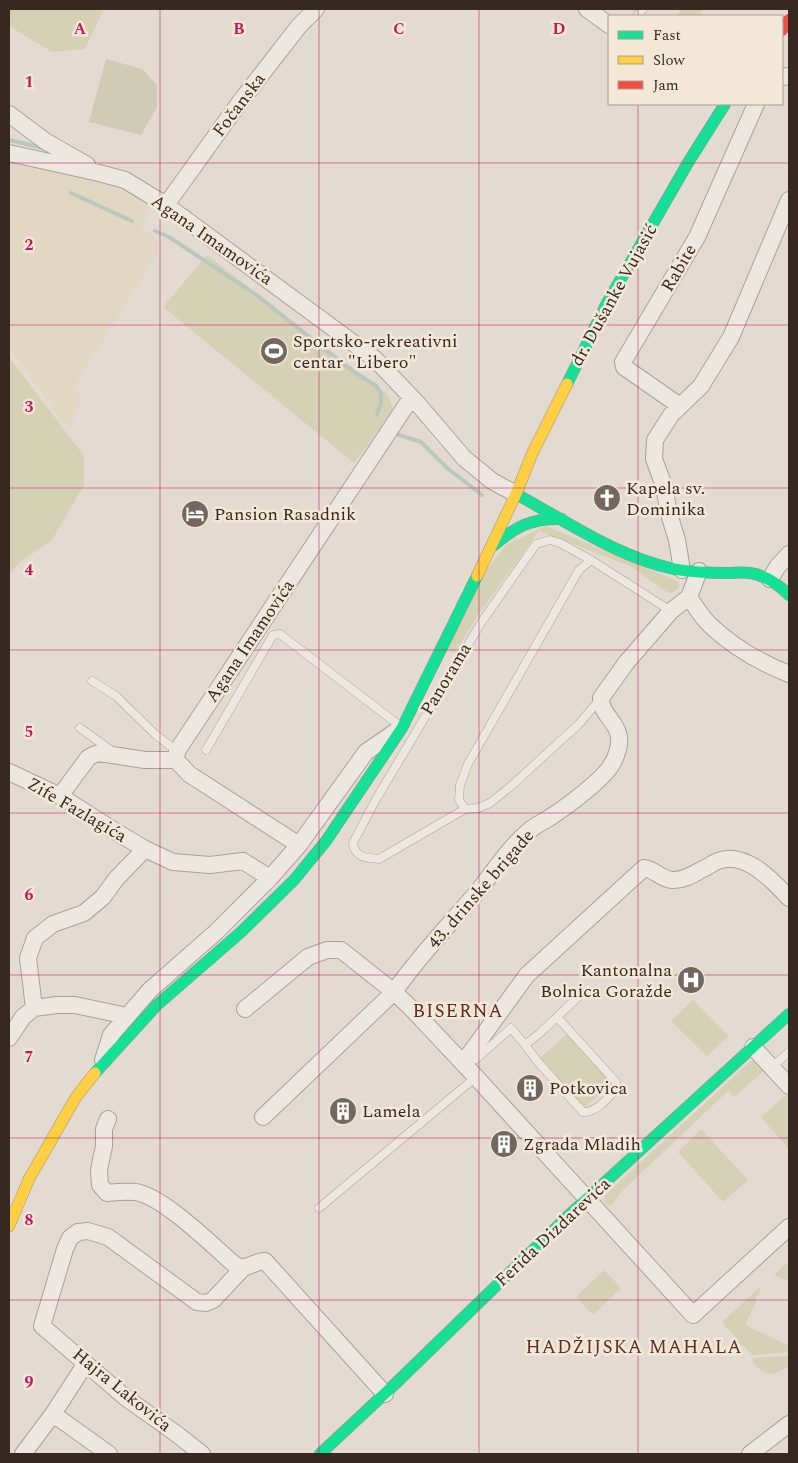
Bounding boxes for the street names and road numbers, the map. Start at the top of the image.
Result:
street label: Fočanska [206,67,272,143]
street label: Agana Imamovića [146,188,279,292]
street label: dr. Dušanke Vujasić [564,219,664,371]
street label: Rabite [654,239,704,297]
street label: Agana Imamovića [199,574,301,708]
street label: Panorama [414,637,478,720]
street label: Zife Fazlagića [22,770,132,850]
street label: 43. drinske brigade [421,823,541,955]
street label: Ferida Dizdarevića [489,1171,617,1293]
street label: Hajra Lakovića [67,1341,178,1439]

